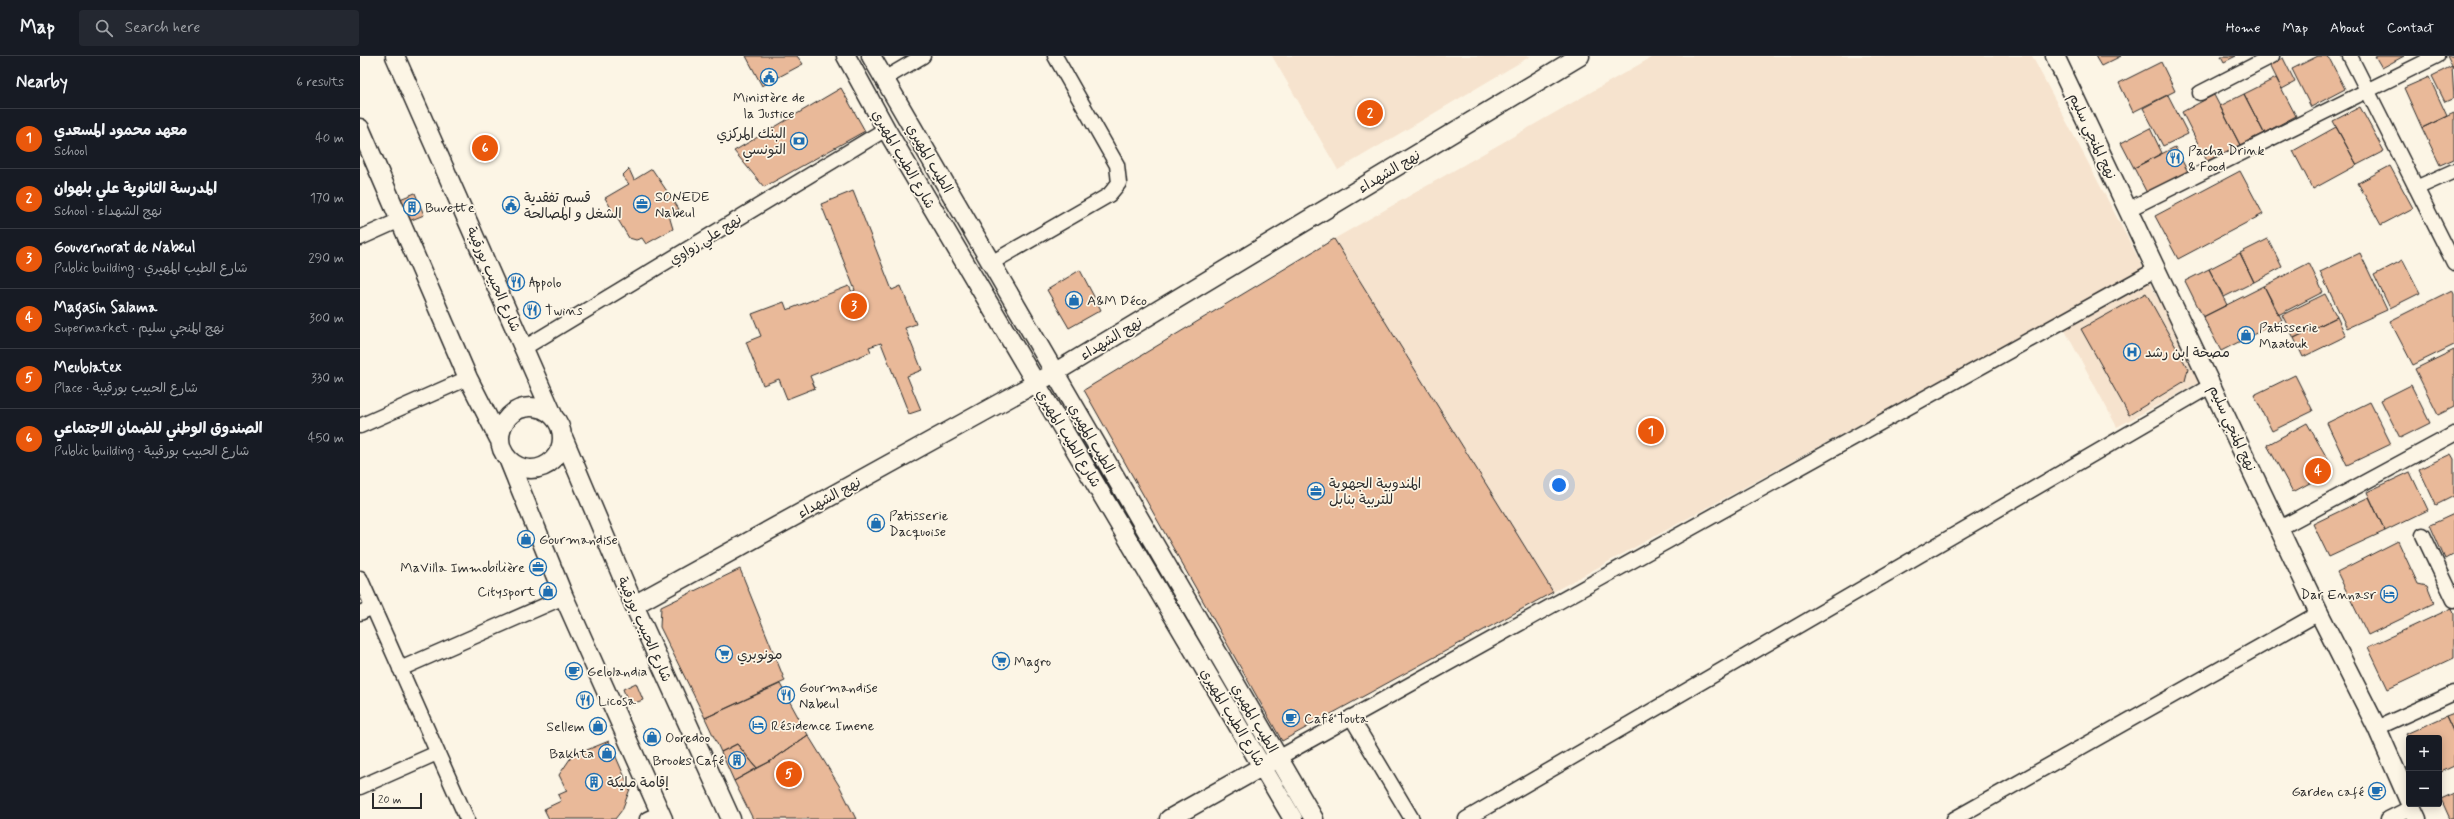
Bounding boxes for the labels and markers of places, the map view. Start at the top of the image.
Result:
public building icon: Ministère de la Justice [759,67,779,87]
place label: Ministère de la Justice [733,89,805,123]
pin: 2 [1357,98,1383,128]
place label: البنك المركزي التونسي [716,125,786,162]
bank icon: البنك المركزي التونسي [789,131,809,151]
pin: 6 [472,133,498,163]
place label: Pacha Drink & Food [2188,142,2265,176]
restaurant icon: Pacha Drink & Food [2165,148,2185,168]
place label: SONEDE Nabeul [655,188,709,222]
place label: قسم تفقدية الشغل و المصالحة [524,189,622,223]
office icon: SONEDE Nabeul [632,194,652,214]
public building icon: قسم تفقدية الشغل و المصالحة [501,195,521,215]
building icon: Buvette [402,197,422,217]
place label: Buvette [425,199,475,217]
restaurant icon: Appolo [506,272,526,292]
place label: Appolo [529,274,562,293]
shop icon: A&M Déco [1064,290,1084,310]
pin: 3 [841,291,867,321]
place label: A&M Déco [1087,292,1147,310]
restaurant icon: Twins [522,300,542,320]
place label: Twins [545,302,583,320]
place label: Patisserie Maatouk [2259,319,2319,353]
shop icon: Patisserie Maatouk [2236,325,2256,345]
hospital icon: مصحة ابن رشد [2122,342,2142,362]
place label: مصحة ابن رشد [2145,344,2230,362]
pin: 1 [1638,416,1664,446]
pin: 4 [2305,456,2331,486]
place label: المندوبية الجهوية للتربية بنابل [1329,475,1421,509]
office icon: المندوبية الجهوية للتربية بنابل [1306,481,1326,501]
place label: Patisserie Dacquoise [889,507,949,541]
shop icon: Patisserie Dacquoise [866,513,886,533]
shop icon: Gourmandise [516,529,536,549]
place label: Gourmandise [539,531,618,549]
office icon: MaVilla Immobilière [528,557,548,577]
place label: MaVilla Immobilière [400,559,525,577]
shop icon: Citysport [538,581,558,601]
place label: Citysport [477,583,536,601]
hotel icon: Dar Ennasr [2379,584,2399,604]
place label: Dar Ennasr [2301,586,2376,604]
supermarket icon: مونوبري [714,644,734,664]
place label: مونوبري [737,646,782,665]
supermarket icon: Magro [991,651,1011,671]
place label: Magro [1014,653,1051,673]
cafe icon: Gelolandia [564,661,584,681]
place label: Gelolandia [587,663,648,681]
place label: Gourmandise Nabeul [799,679,878,713]
restaurant icon: Gourmandise Nabeul [776,685,796,705]
restaurant icon: Licosa [575,690,595,710]
place label: Licosa [598,692,636,710]
cafe icon: Café Touta [1281,708,1301,728]
place label: Café Touta [1304,710,1369,728]
hotel icon: Résidence Imene [748,715,768,735]
shop icon: Sellem [588,716,608,736]
place label: Résidence Imene [771,717,875,735]
place label: Sellem [546,718,585,736]
shop icon: Ooredoo [642,727,662,747]
place label: Ooredoo [665,729,710,747]
shop icon: Bakhta [597,743,617,763]
place label: Bakhta [549,745,594,763]
building icon: Brooks Café [727,750,747,770]
place label: Brooks Café [652,752,724,770]
pin: 5 [776,759,802,789]
building icon: إقامة مليكة [584,772,604,792]
place label: إقامة مليكة [607,774,669,792]
cafe icon: Garden café [2367,781,2387,801]
place label: Garden café [2291,783,2364,801]

